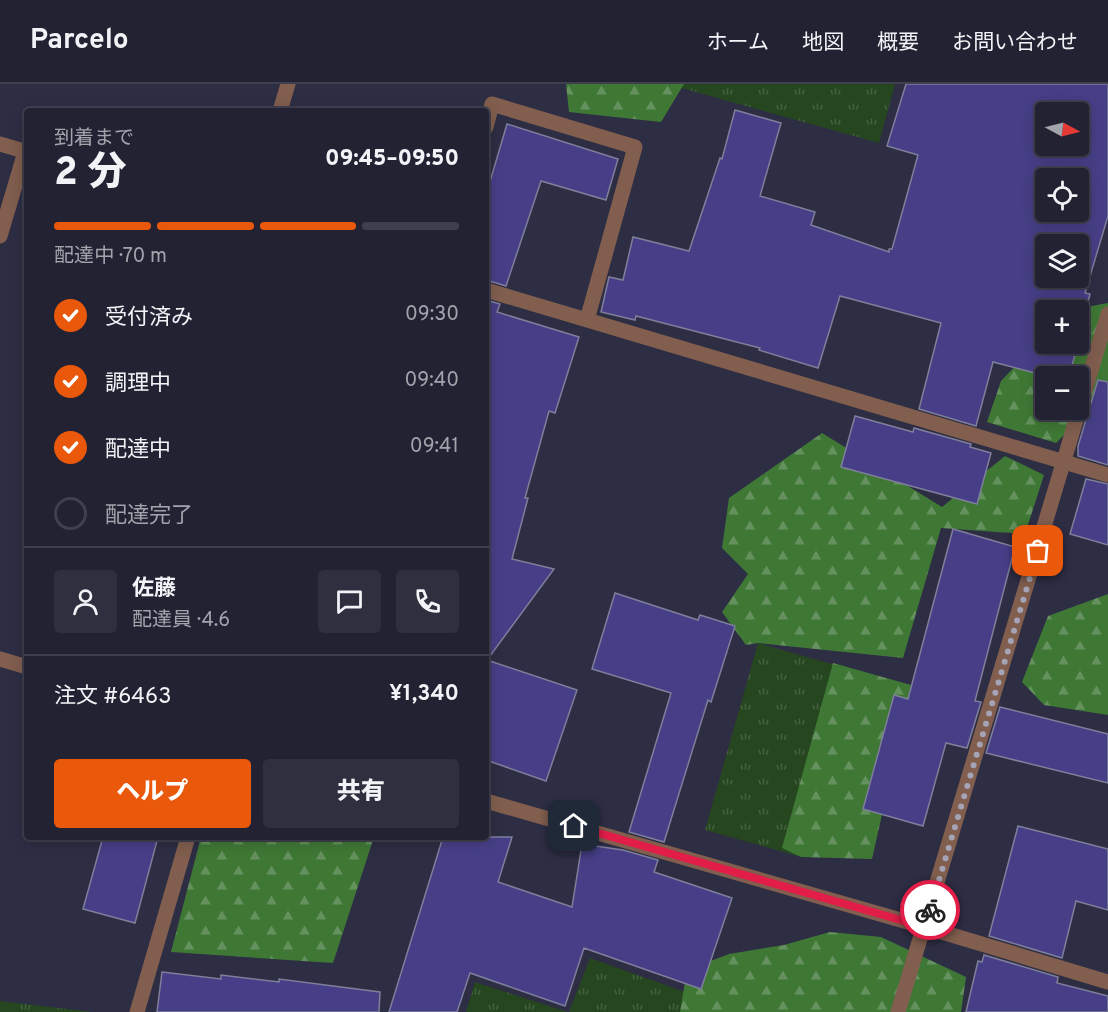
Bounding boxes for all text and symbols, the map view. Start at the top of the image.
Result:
text: Parcelo [30,23,129,59]
text: ホーム [707,30,769,57]
text: 地図 [802,30,844,57]
text: 概要 [877,30,919,57]
text: お問い合わせ [952,30,1078,57]
north arrow [1035,102,1089,156]
map controls [1035,102,1089,420]
text: 到着まで [54,126,134,152]
text: 09:45–09:50 [325,146,459,173]
text: 2 分 [54,150,127,199]
button: locate [1035,168,1089,222]
button: layers [1035,234,1089,288]
text: 配達中 · 70 m [54,244,167,270]
icon: check [54,299,87,332]
button: + [1035,300,1089,354]
text: 09:30 [405,302,459,328]
text: 受付済み [105,305,193,332]
icon: check [54,365,87,398]
button: − [1035,366,1089,420]
text: 09:40 [404,368,459,394]
text: 調理中 [105,371,171,398]
icon: check [54,431,87,464]
text: 09:41 [410,434,459,460]
text: 配達中 [105,437,171,464]
text: 配達完了 [105,503,193,530]
pin [1012,525,1063,576]
icon: bag [1021,534,1054,567]
button: person [54,570,117,633]
button: chat [318,570,381,633]
button: phone [396,570,459,633]
text: 佐藤 [132,576,176,603]
text: 配達員 · 4.6 [132,608,230,634]
text: ¥1,340 [389,681,459,708]
text: 注文 #6463 [54,684,171,711]
button: ヘルプ [54,759,251,828]
button: 共有 [263,759,459,828]
pin [548,800,599,851]
icon: home [557,809,590,842]
courier [900,880,960,940]
icon: bike [914,894,947,927]

